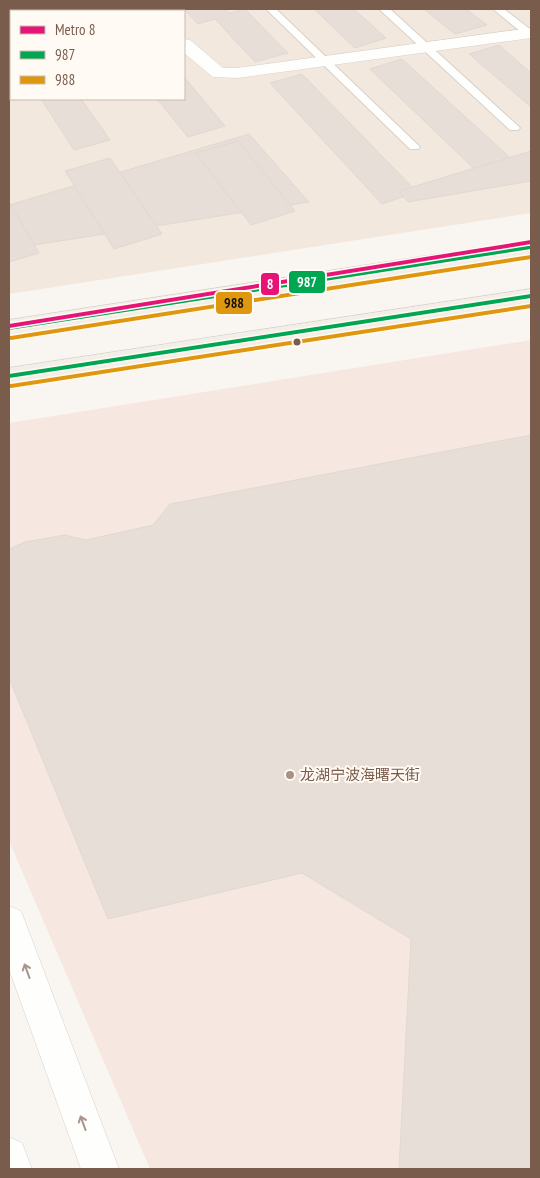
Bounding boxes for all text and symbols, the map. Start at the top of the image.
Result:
legend [10,10,185,100]
text: Metro 8 [55,20,95,39]
text: 987 [55,45,75,64]
text: 988 [55,70,75,89]
line badge: 987 [288,270,326,294]
line badge: 8 [260,272,280,296]
text: 987 [297,273,317,291]
text: 8 [267,275,273,293]
line badge: 988 [215,291,253,315]
text: 988 [224,294,244,312]
unlabelled marker [292,337,302,347]
place label: 龙湖宁波海曙天街 [300,765,420,784]
marker: 龙湖宁波海曙天街 [284,769,296,781]
one-way arrow [22,964,31,979]
one-way arrow [78,1116,87,1132]

